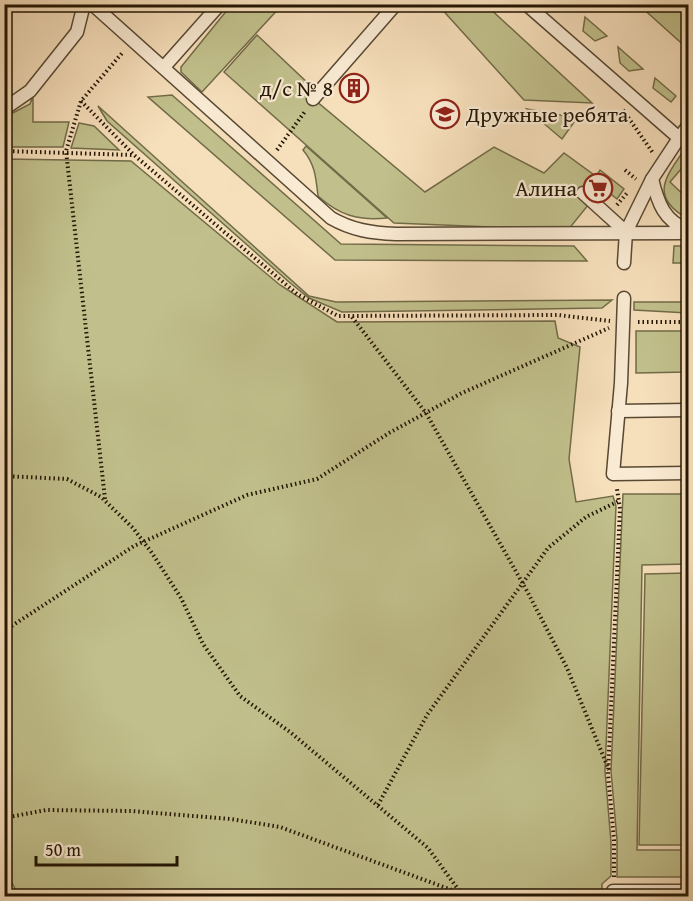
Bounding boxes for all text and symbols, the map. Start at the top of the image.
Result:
place label: д/с № 8 [260,72,333,104]
building icon: д/с № 8 [338,72,370,104]
school or university icon: Дружные ребята [429,98,461,130]
place label: Дружные ребята [465,98,629,130]
place label: Алина [515,172,578,204]
supermarket icon: Алина [582,172,614,204]
scale bar [36,829,177,867]
text: 50 m [45,836,81,863]

